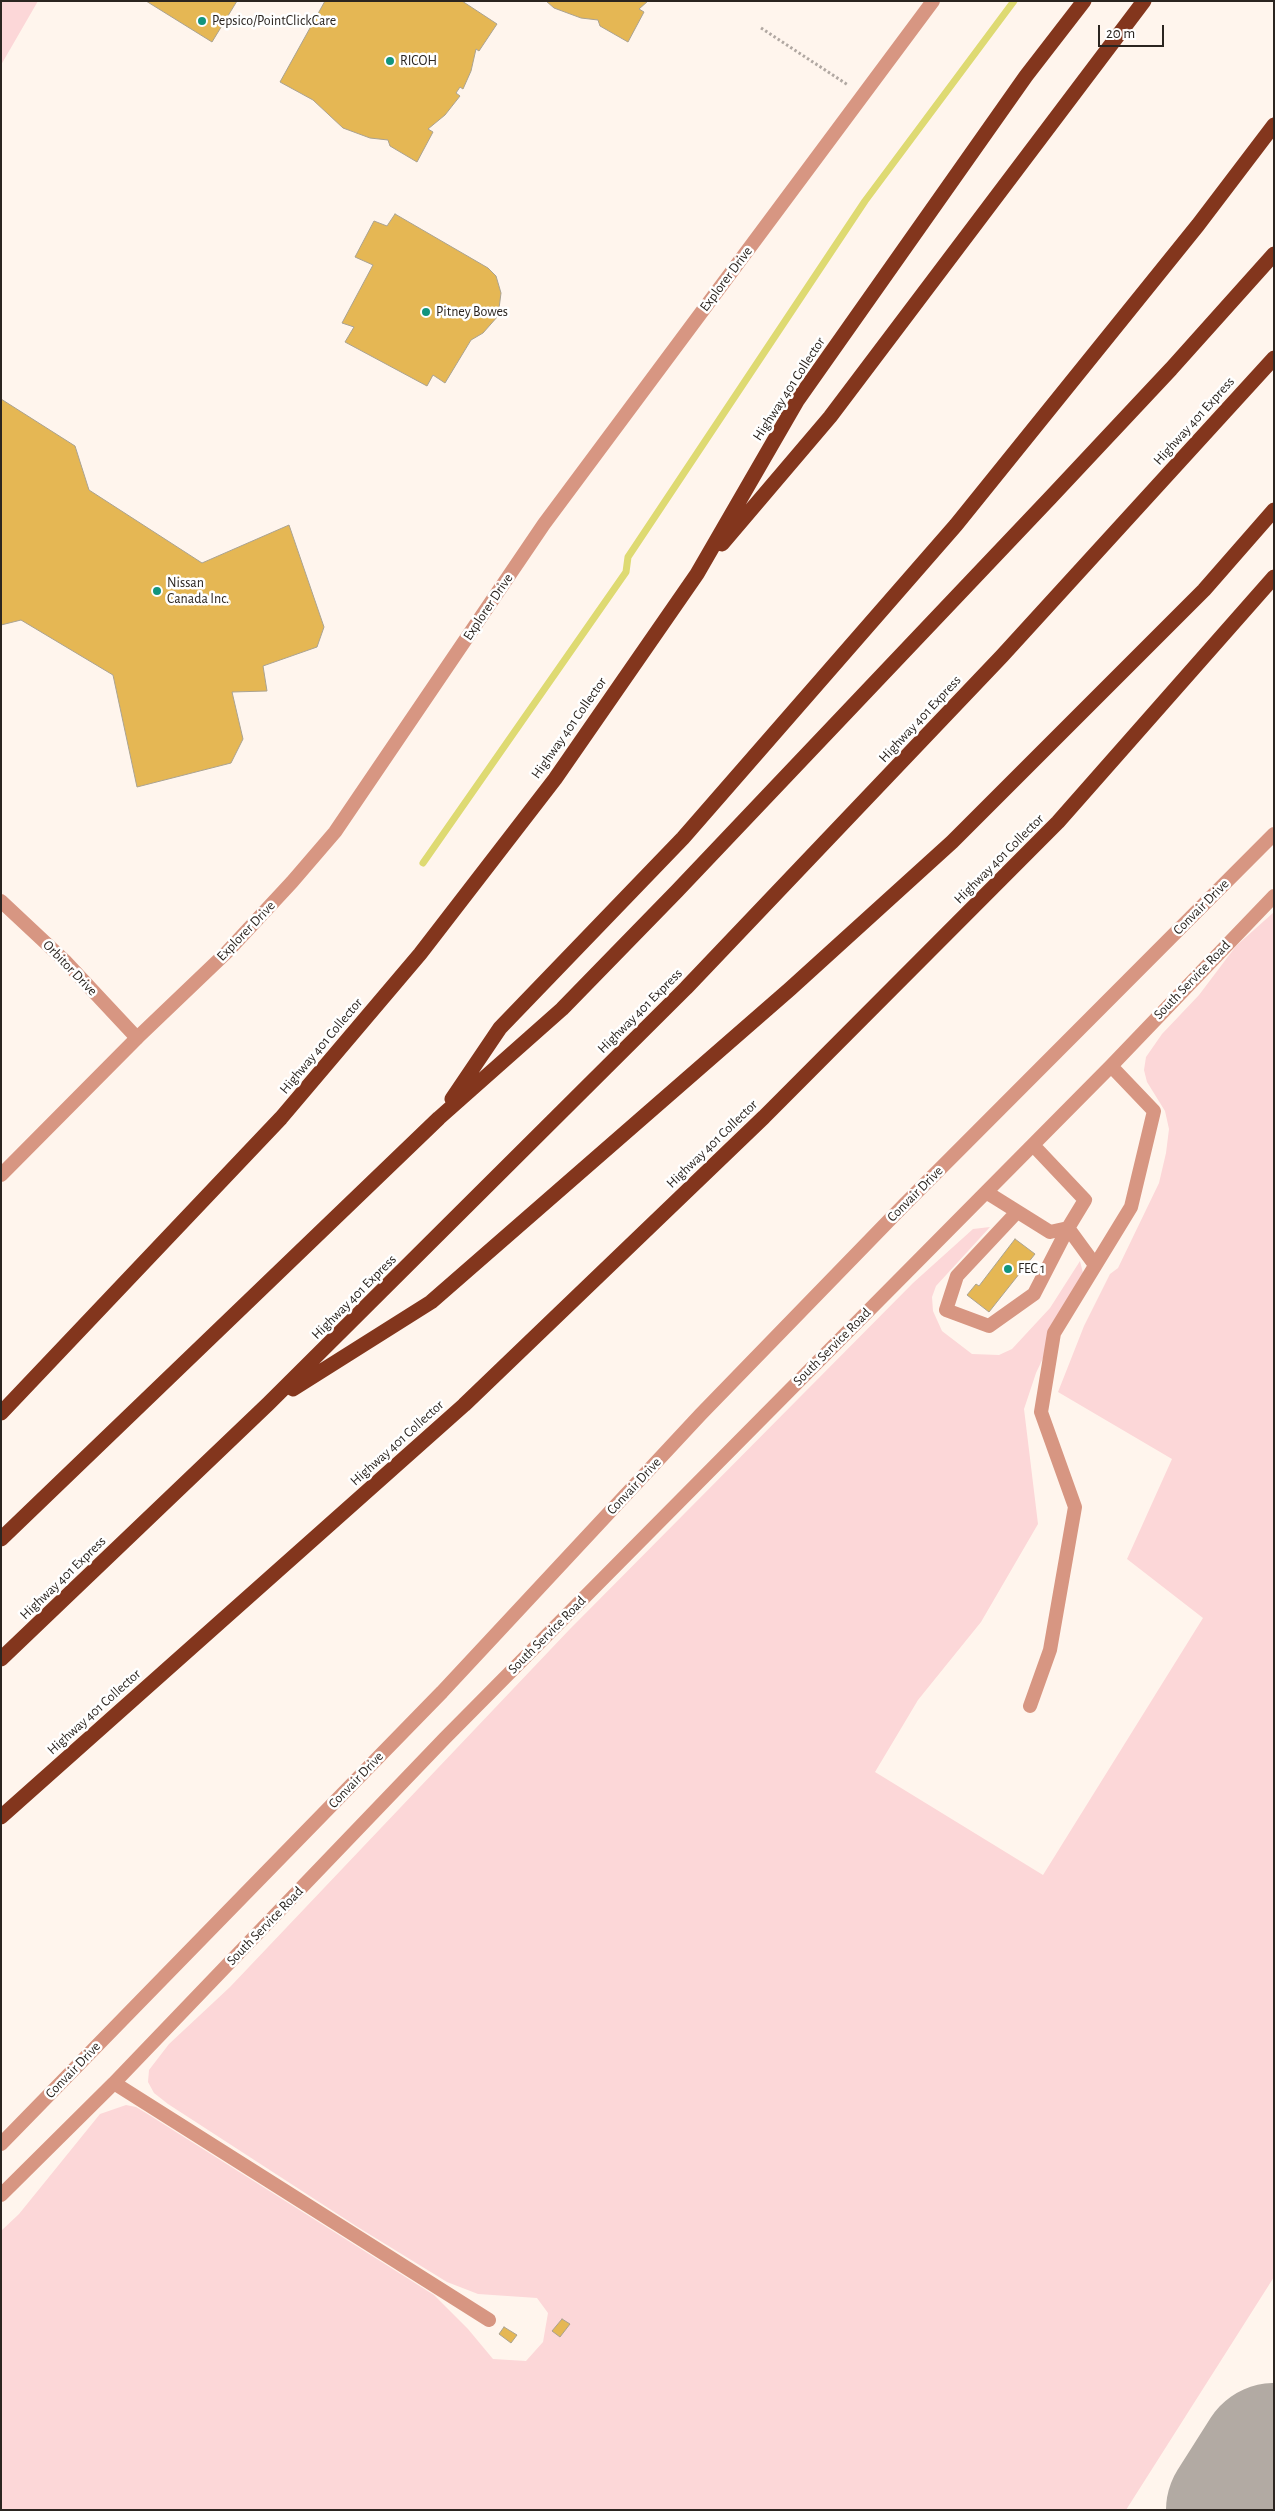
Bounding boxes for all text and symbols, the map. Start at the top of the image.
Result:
place label: Pepsico/PointClickCare [212,13,336,29]
marker: Pepsico/PointClickCare [196,15,208,27]
scale bar [1100,15,1166,47]
text: 20 m [1106,26,1135,41]
place label: RICOH [400,53,437,69]
marker: RICOH [384,55,396,67]
street label: Explorer Drive [696,243,756,315]
place label: Pitney Bowes [436,304,508,320]
marker: Pitney Bowes [420,306,432,318]
street label: Highway 401 Collector [749,334,829,444]
street label: Highway 401 Express [1150,373,1238,469]
street label: Explorer Drive [459,570,517,644]
place label: Nissan Canada Inc. [167,575,229,608]
marker: Nissan Canada Inc. [151,585,163,597]
street label: Highway 401 Express [875,672,965,766]
street label: Highway 401 Collector [528,674,610,782]
street label: Highway 401 Collector [951,811,1047,907]
street label: Convair Drive [1170,876,1232,938]
street label: Explorer Drive [213,897,279,965]
street label: Orbitor Drive [39,937,101,999]
street label: South Service Road [1150,937,1234,1023]
street label: Highway 401 Express [594,965,686,1057]
street label: Highway 401 Collector [276,995,366,1097]
street label: Highway 401 Collector [663,1096,761,1192]
street label: Convair Drive [884,1163,946,1225]
street label: Highway 401 Express [308,1251,400,1343]
place label: FEC 1 [1018,1261,1045,1277]
marker: FEC 1 [1002,1263,1014,1275]
street label: South Service Road [790,1305,874,1389]
street label: Highway 401 Collector [347,1397,447,1489]
street label: Convair Drive [603,1454,665,1518]
street label: Highway 401 Express [17,1533,109,1623]
street label: South Service Road [505,1593,589,1677]
street label: Highway 401 Collector [44,1666,144,1758]
street label: Convair Drive [325,1748,387,1812]
street label: South Service Road [223,1883,307,1969]
street label: Convair Drive [42,2038,104,2102]

